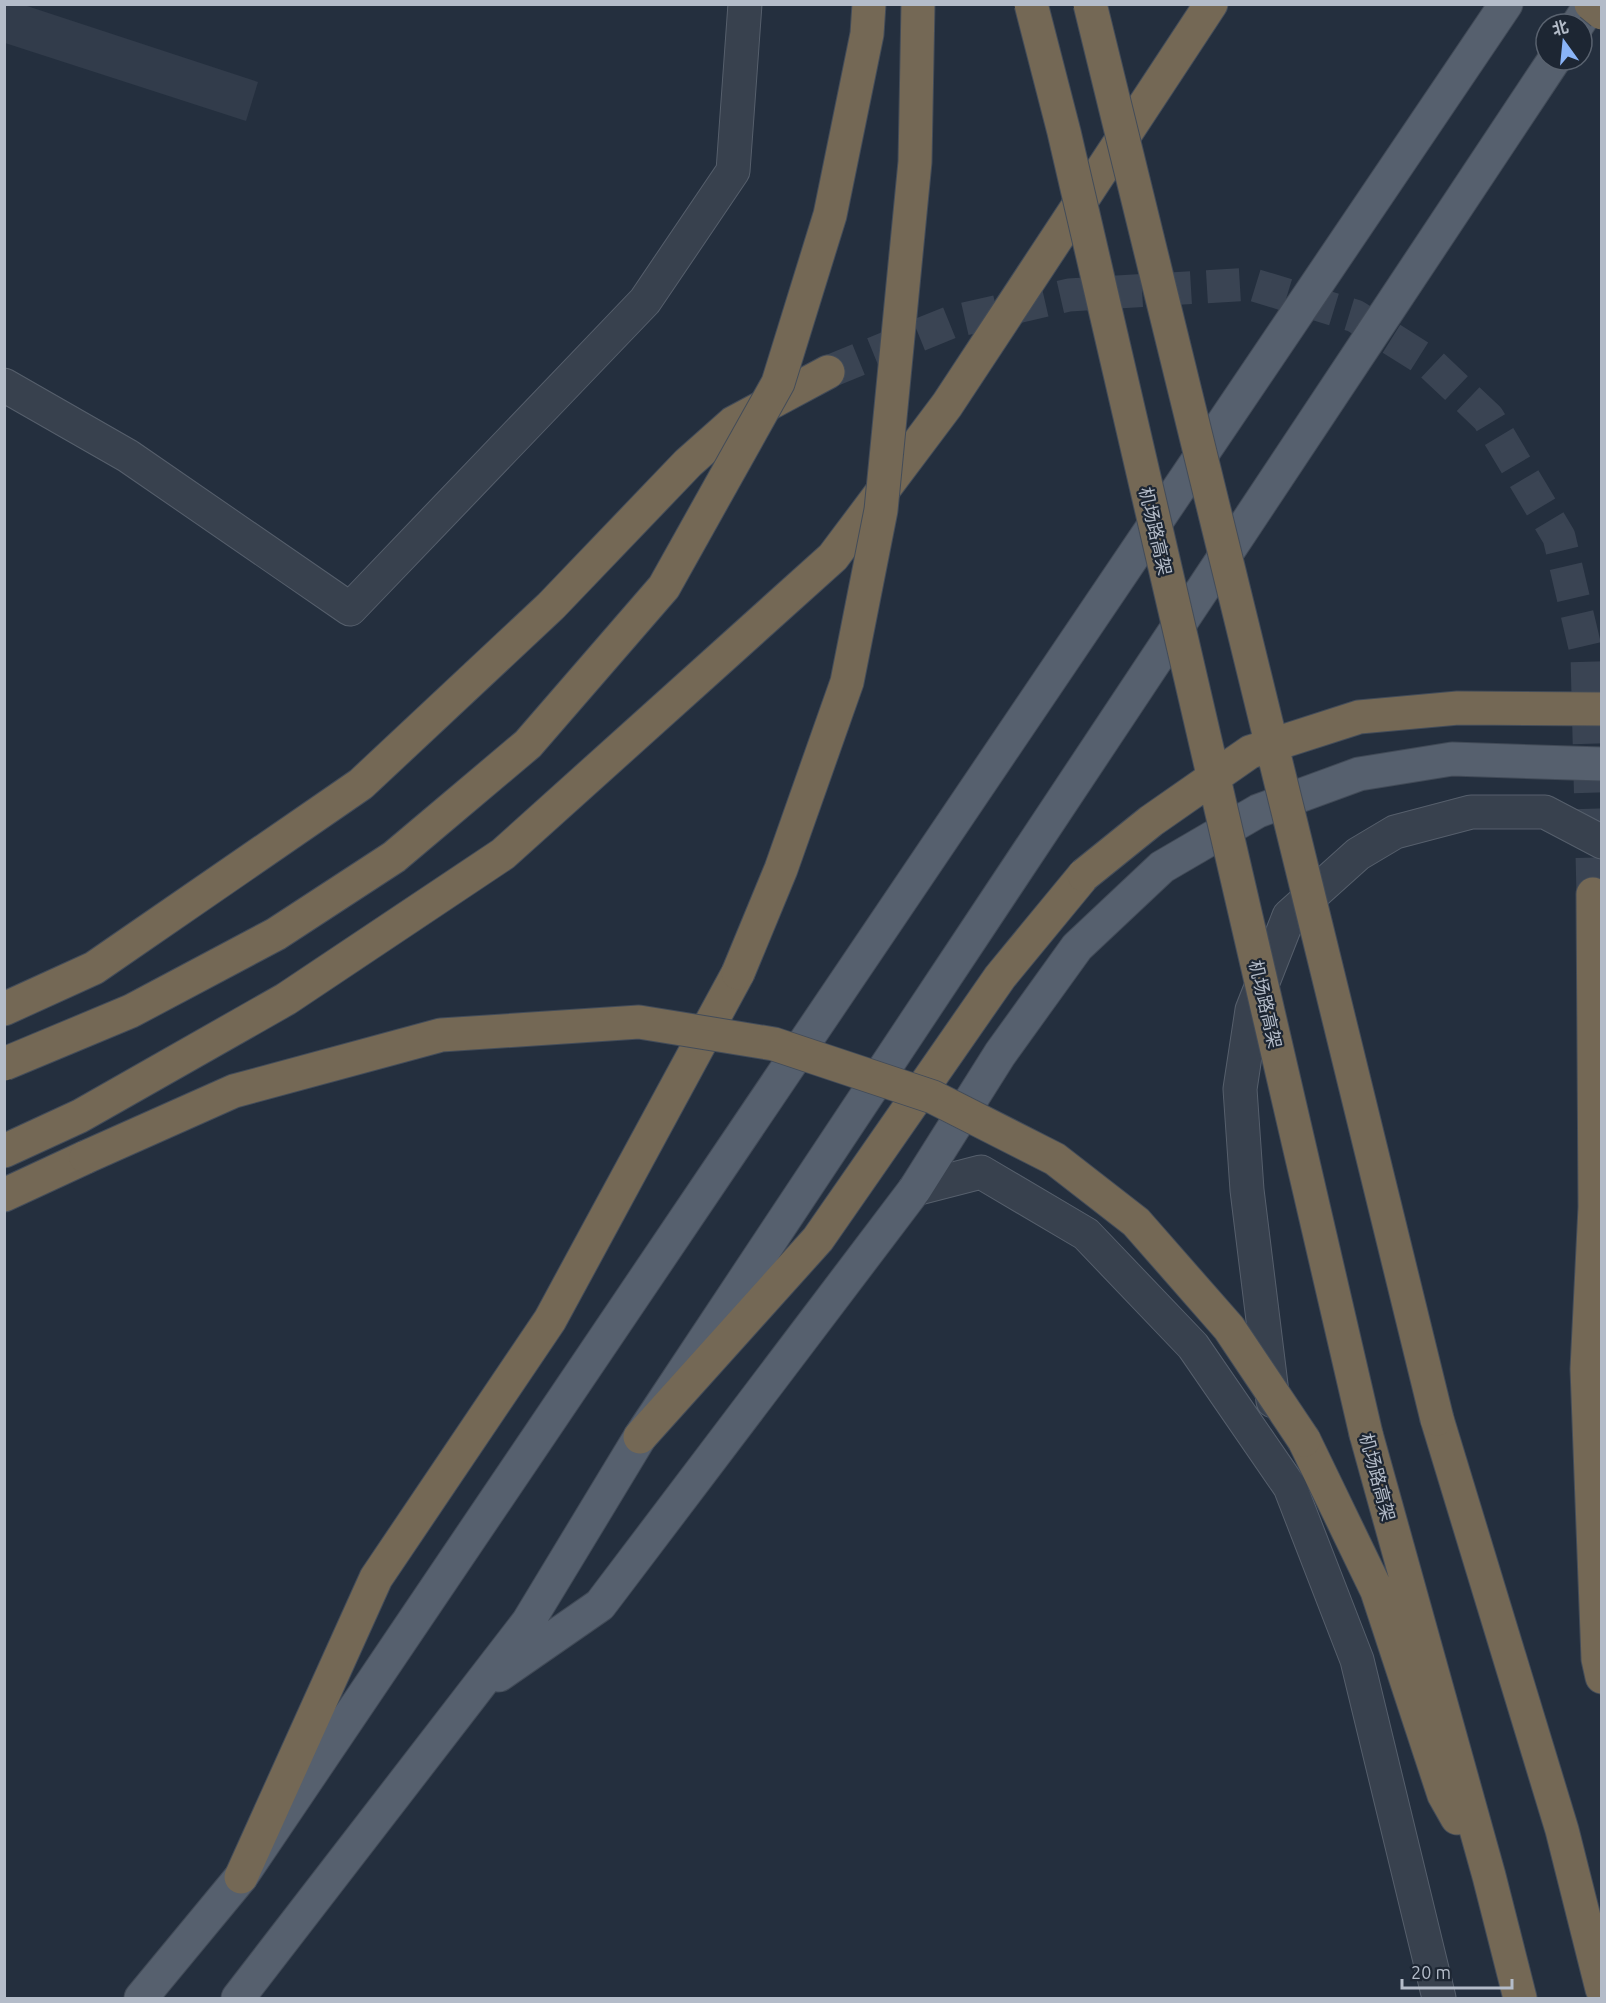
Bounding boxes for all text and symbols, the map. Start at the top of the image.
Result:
north arrow [1534,12,1594,72]
text: 北 [1550,17,1570,38]
street label: 机场路高架 [1136,485,1176,577]
street label: 机场路高架 [1246,958,1286,1050]
street label: 机场路高架 [1357,1431,1399,1523]
scale bar [1402,1952,1512,1990]
text: 20 m [1411,1962,1451,1982]

